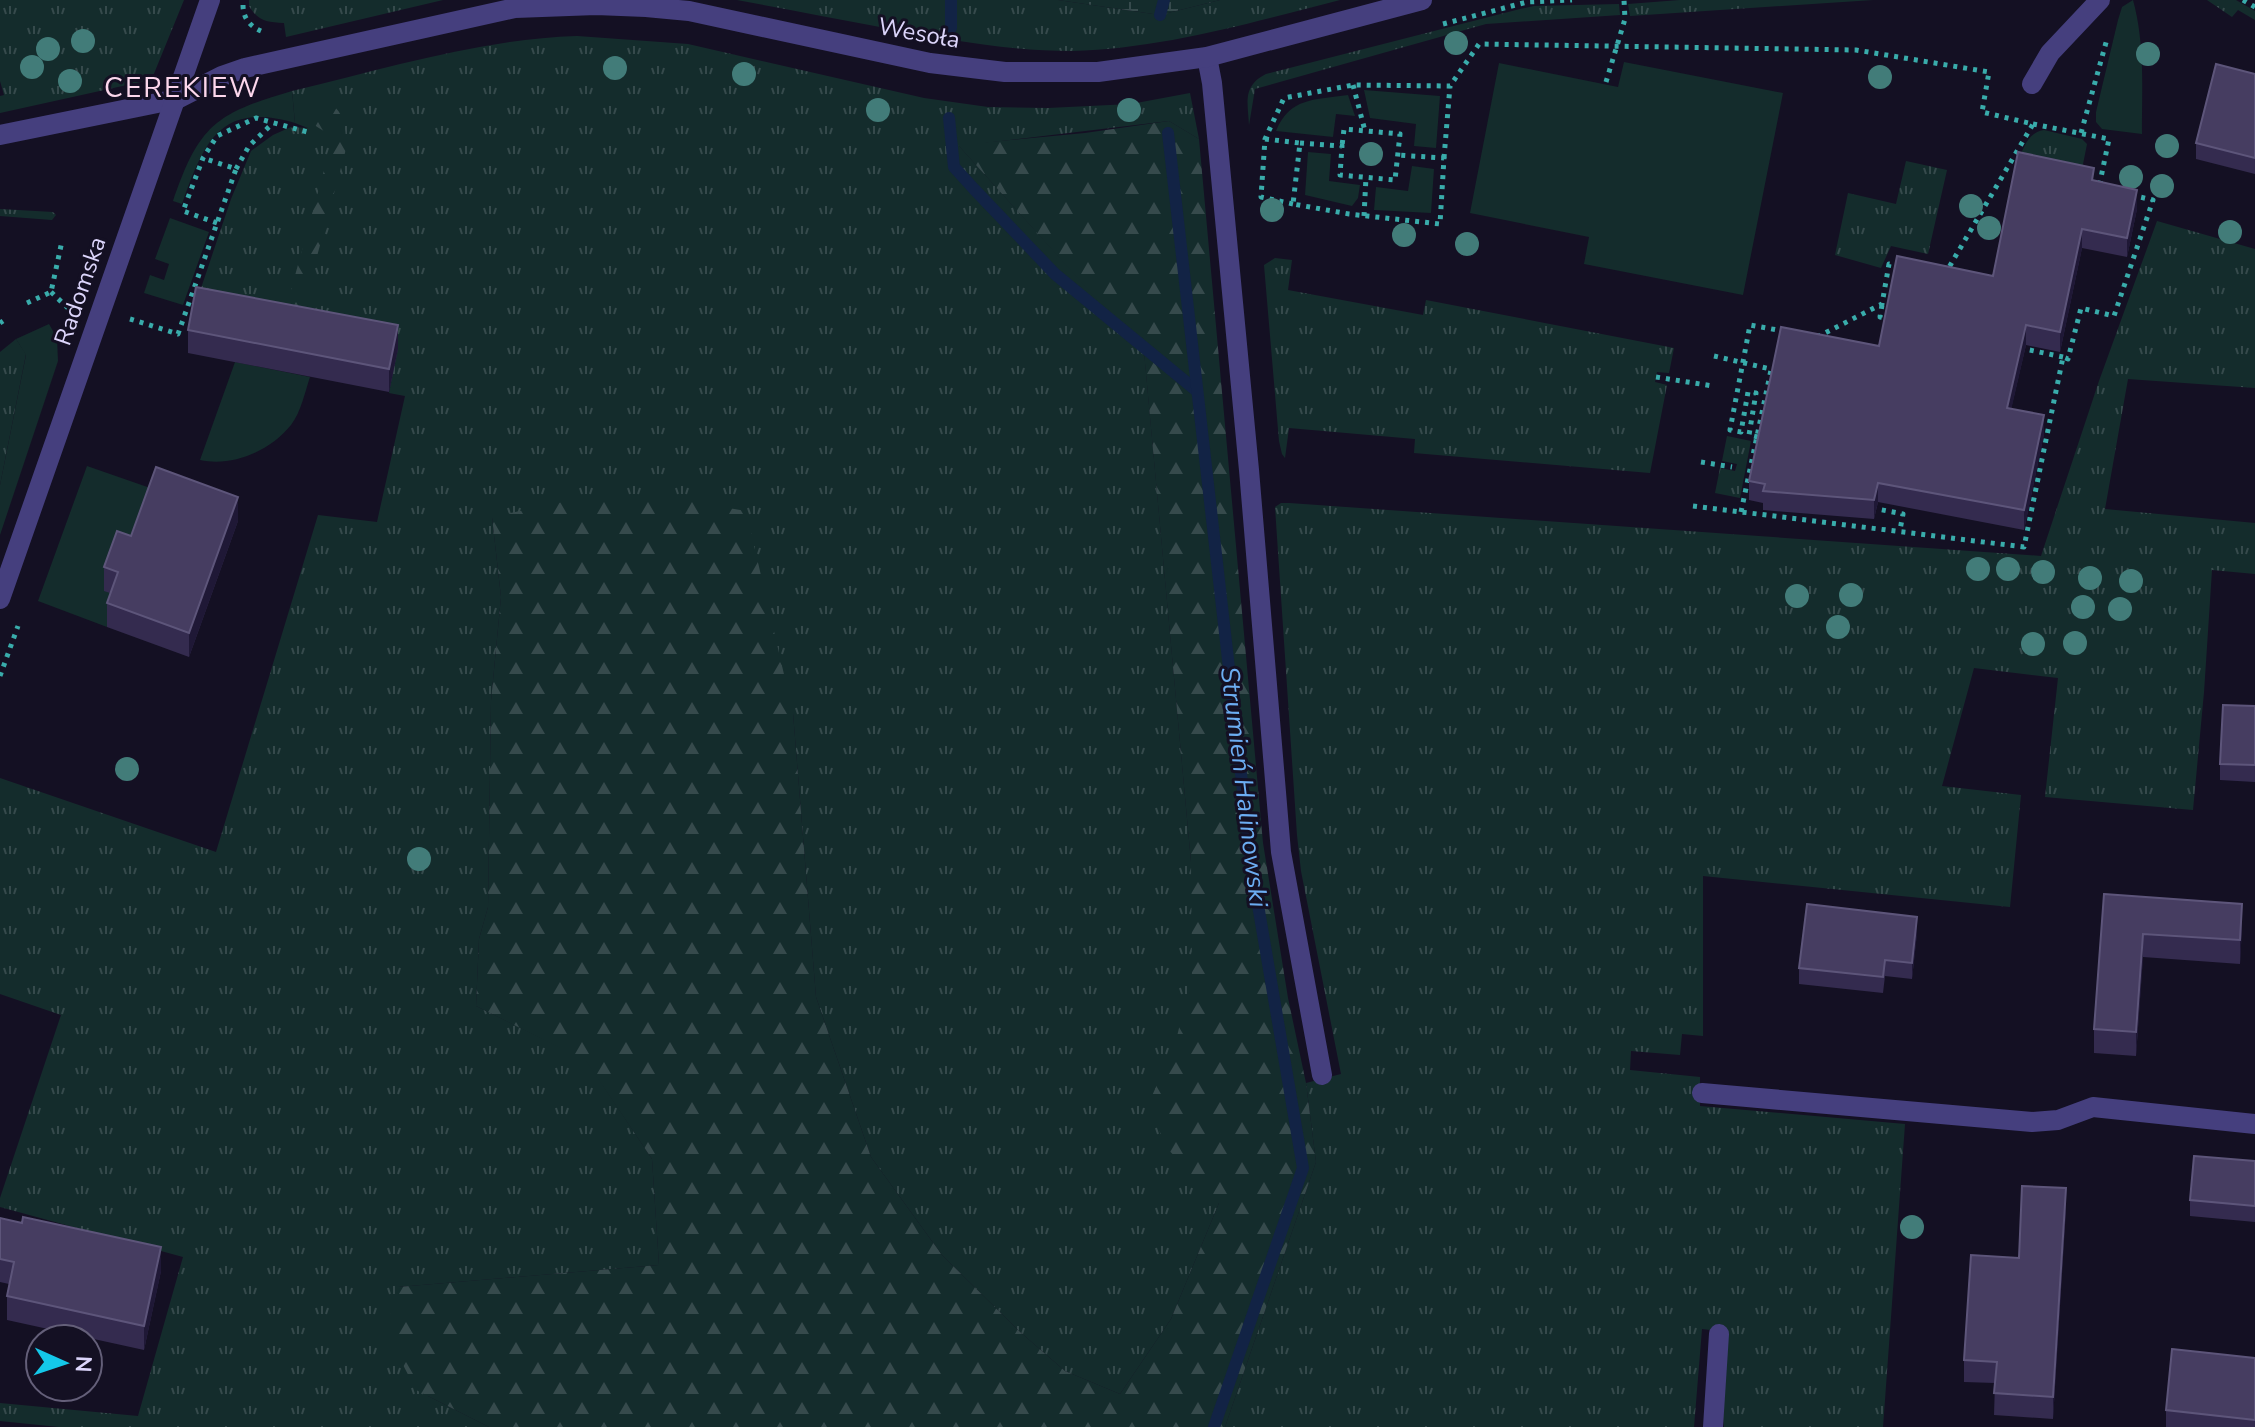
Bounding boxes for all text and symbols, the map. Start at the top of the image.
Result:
street label: Wesoła [876,10,962,56]
district label: CEREKIEW [104,69,262,107]
street label: Radomska [47,232,113,350]
water label: Strumień Halinowski [1212,665,1276,910]
north arrow [24,1323,104,1403]
text: N [68,1355,98,1373]

